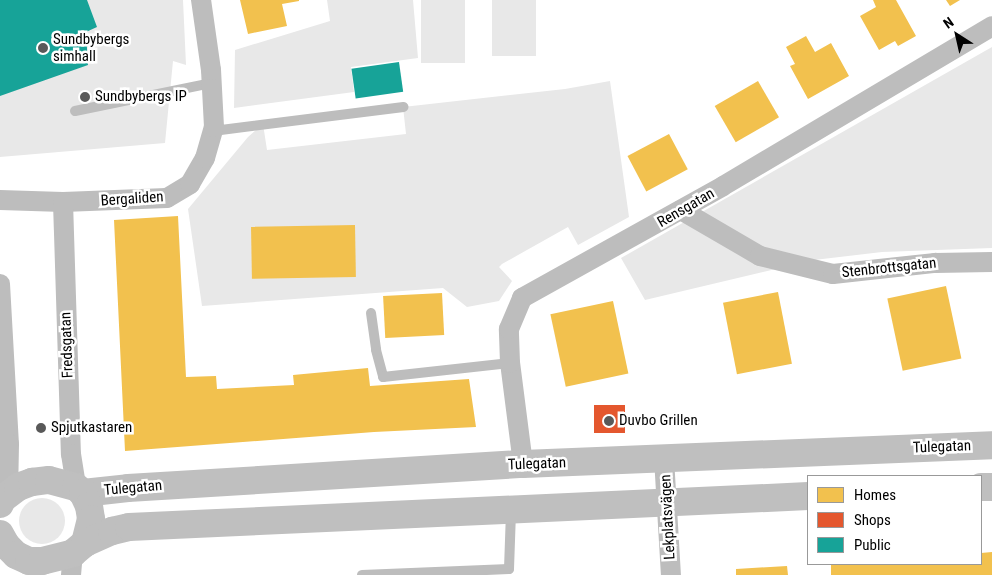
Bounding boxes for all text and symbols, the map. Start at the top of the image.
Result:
north arrow [932,10,982,60]
text: N [940,14,956,32]
place label: Sundbybergs simhall [53,30,129,65]
marker: Sundbybergs simhall [37,42,49,54]
place label: Sundbybergs IP [95,88,187,106]
marker: Sundbybergs IP [79,91,91,103]
street label: Rensgatan [654,185,718,231]
street label: Bergaliden [100,188,164,210]
street label: Stenbrottsgatan [841,254,937,282]
street label: Fredsgatan [57,312,77,378]
place label: Duvbo Grillen [619,412,698,430]
marker: Duvbo Grillen [603,415,615,427]
place label: Spjutkastaren [51,419,132,437]
marker: Spjutkastaren [35,422,47,434]
street label: Tulegatan [913,437,971,457]
street label: Tulegatan [508,454,566,474]
street label: Lekplatsvägen [657,474,679,560]
legend [807,475,982,565]
street label: Tulegatan [103,476,163,500]
text: Homes [854,486,896,504]
text: Shops [854,511,891,529]
text: Public [854,536,891,554]

